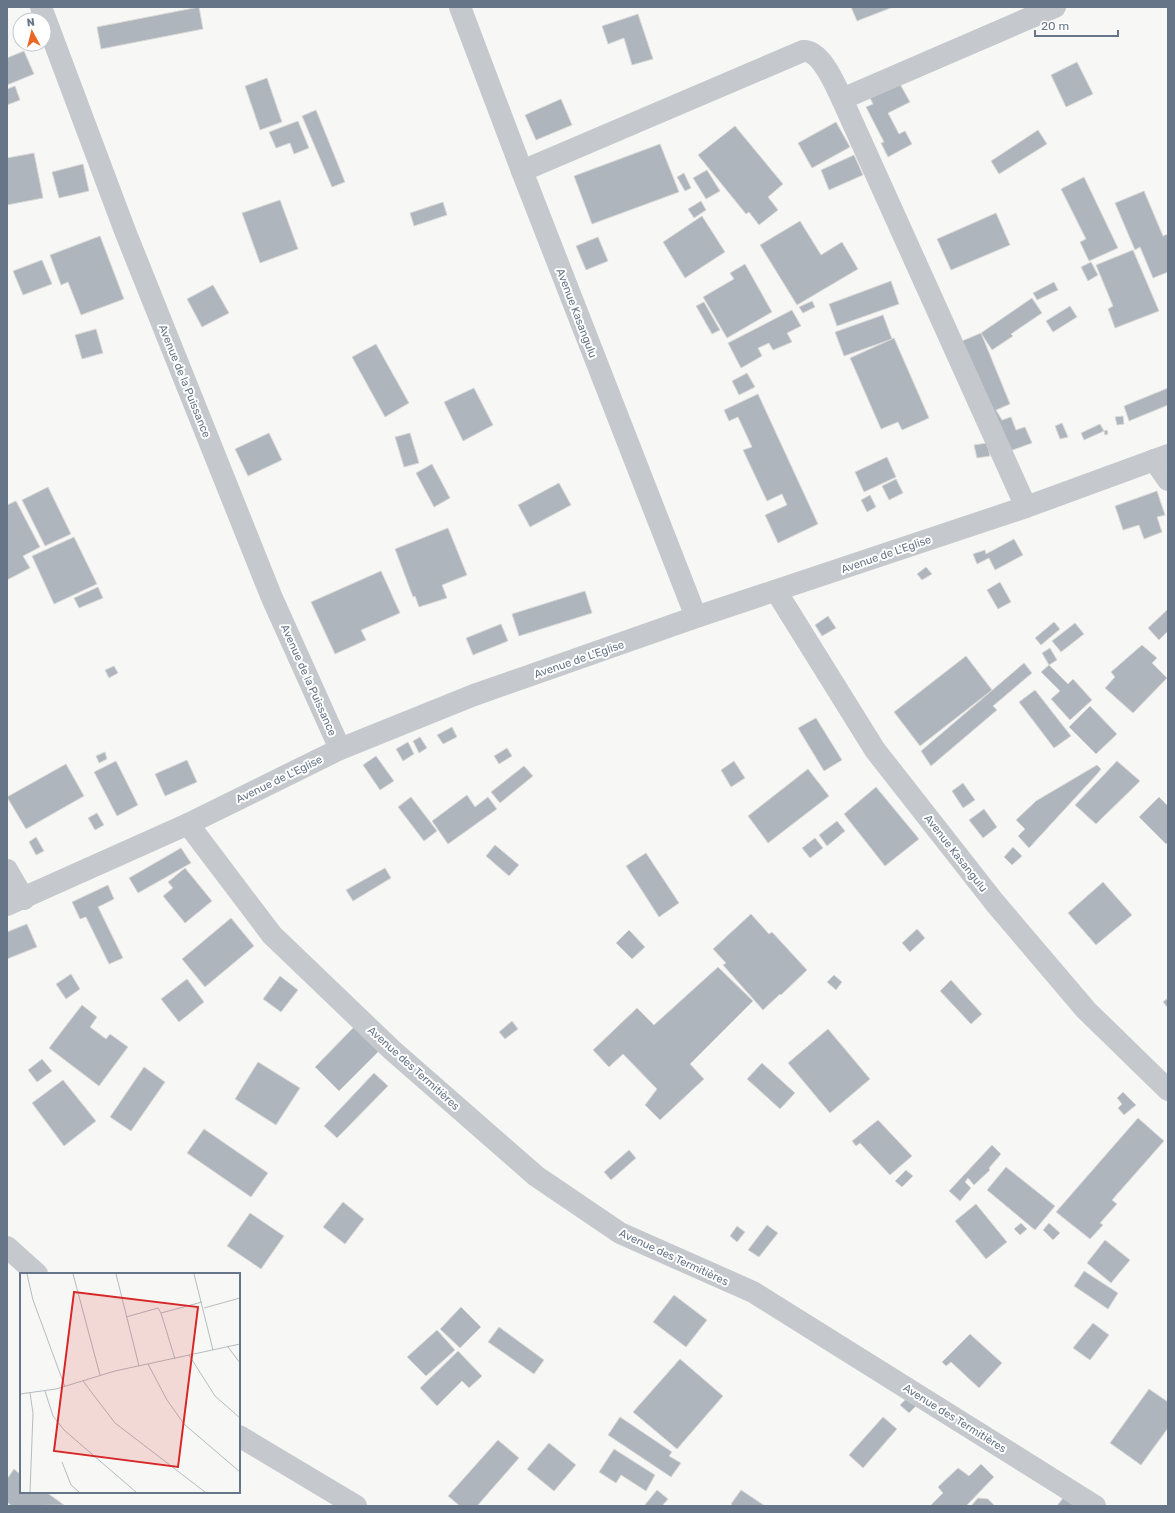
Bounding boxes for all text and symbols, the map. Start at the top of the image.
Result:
north arrow [12,12,52,52]
scale bar [1035,12,1118,38]
text: N [26,16,36,30]
text: 20 m [1041,19,1069,33]
street label: Avenue Kasangulu [554,267,600,360]
street label: Avenue de la Puissance [156,323,213,440]
street label: Avenue de L'Eglise [839,533,933,576]
street label: Avenue de la Puissance [278,622,339,738]
street label: Avenue de L'Eglise [532,638,626,681]
street label: Avenue de L'Eglise [234,753,324,806]
street label: Avenue Kasangulu [921,812,990,895]
street label: Avenue des Termitières [365,1024,463,1113]
street label: Avenue des Termitières [617,1226,731,1289]
inset map [20,1273,240,1493]
street label: Avenue des Termitières [901,1381,1009,1456]

